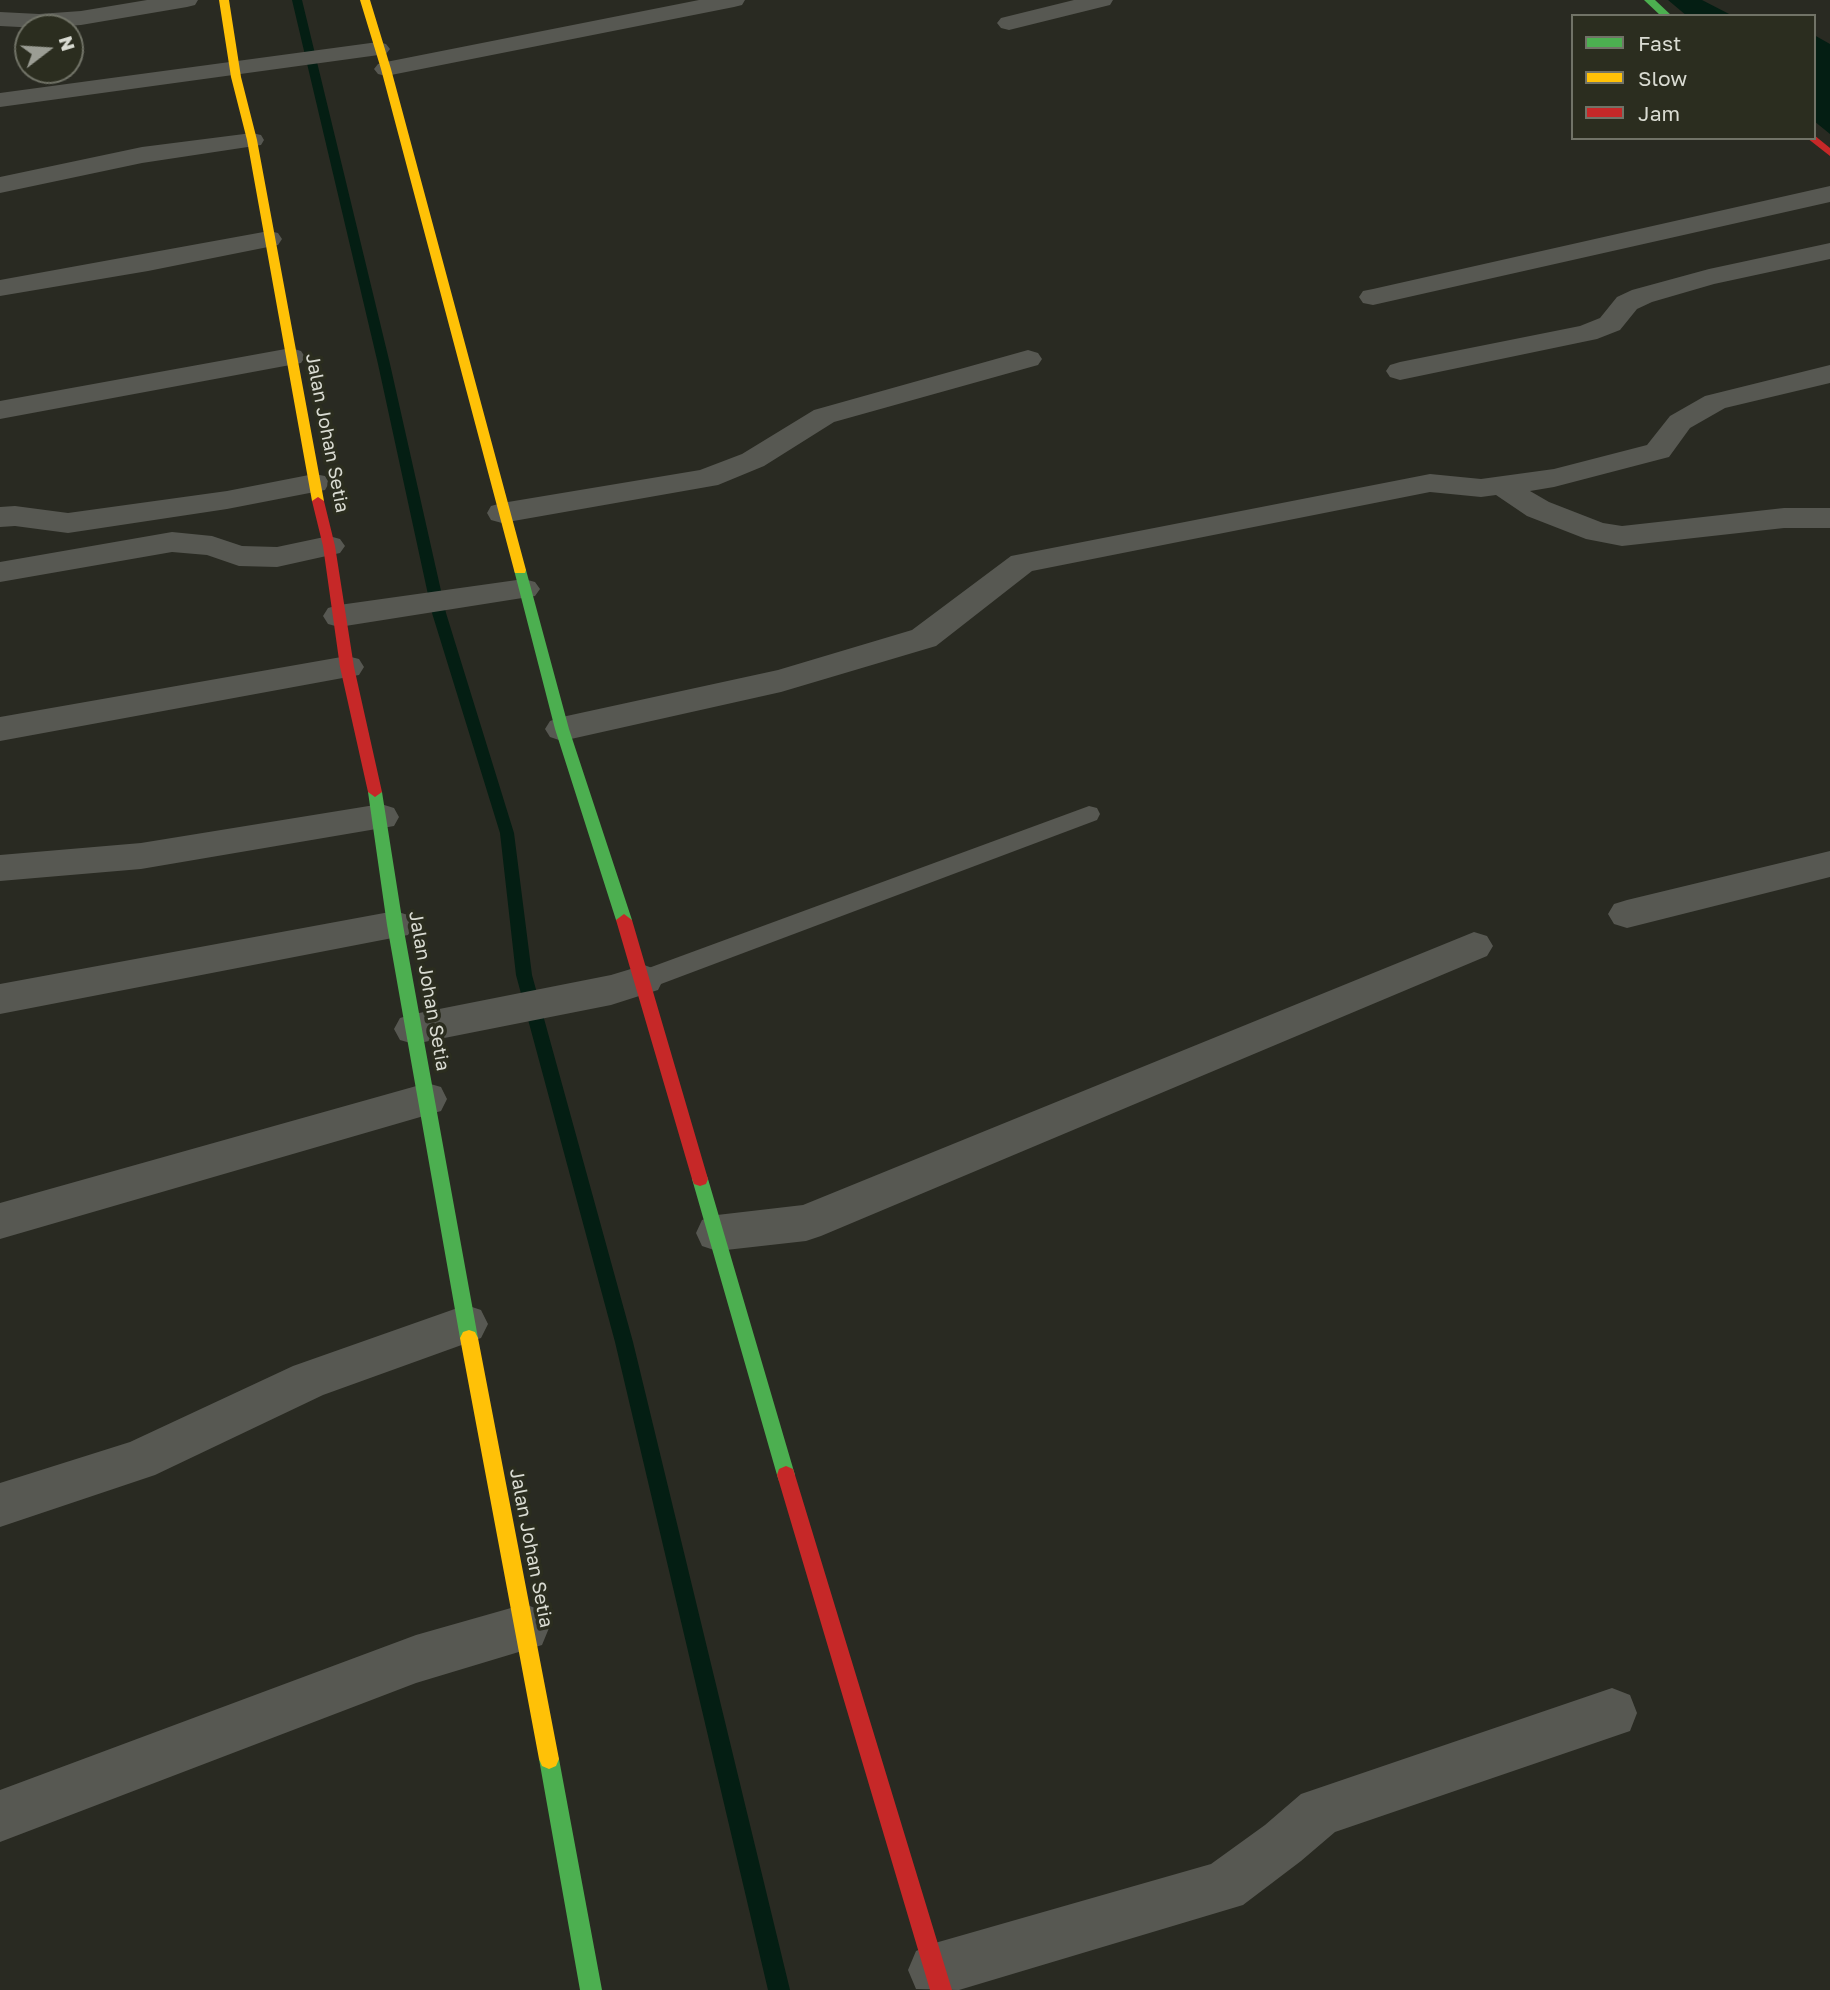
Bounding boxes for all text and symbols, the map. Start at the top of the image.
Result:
north arrow [14,14,84,84]
legend [1571,14,1816,140]
text: Fast [1638,30,1681,56]
text: N [55,33,81,54]
text: Slow [1638,65,1687,91]
text: Jam [1638,100,1680,126]
street label: Jalan Johan Setia [300,351,354,515]
street label: Jalan Johan Setia [404,909,454,1073]
street label: Jalan Johan Setia [504,1466,558,1630]

